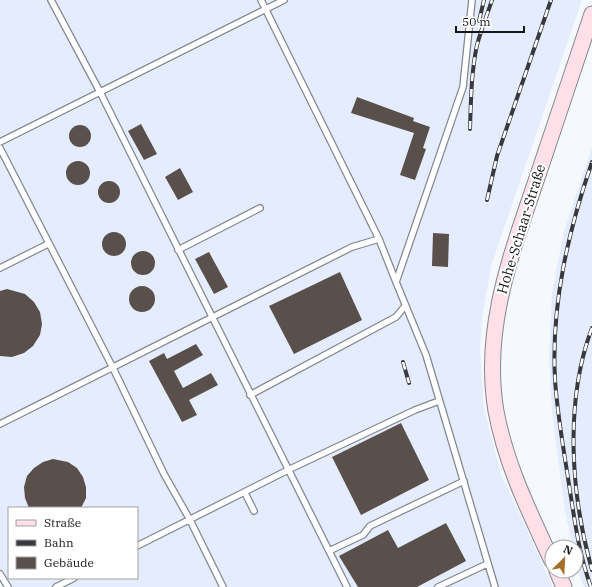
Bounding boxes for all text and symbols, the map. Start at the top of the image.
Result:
scale bar [456,8,524,34]
text: 50 m [462,14,491,29]
street label: Hohe-Schaar-Straße [493,162,549,296]
legend [8,507,138,579]
text: Straße [44,515,81,530]
text: Bahn [44,535,74,550]
north arrow [544,539,584,579]
text: N [561,542,575,558]
text: Gebäude [44,555,94,570]

